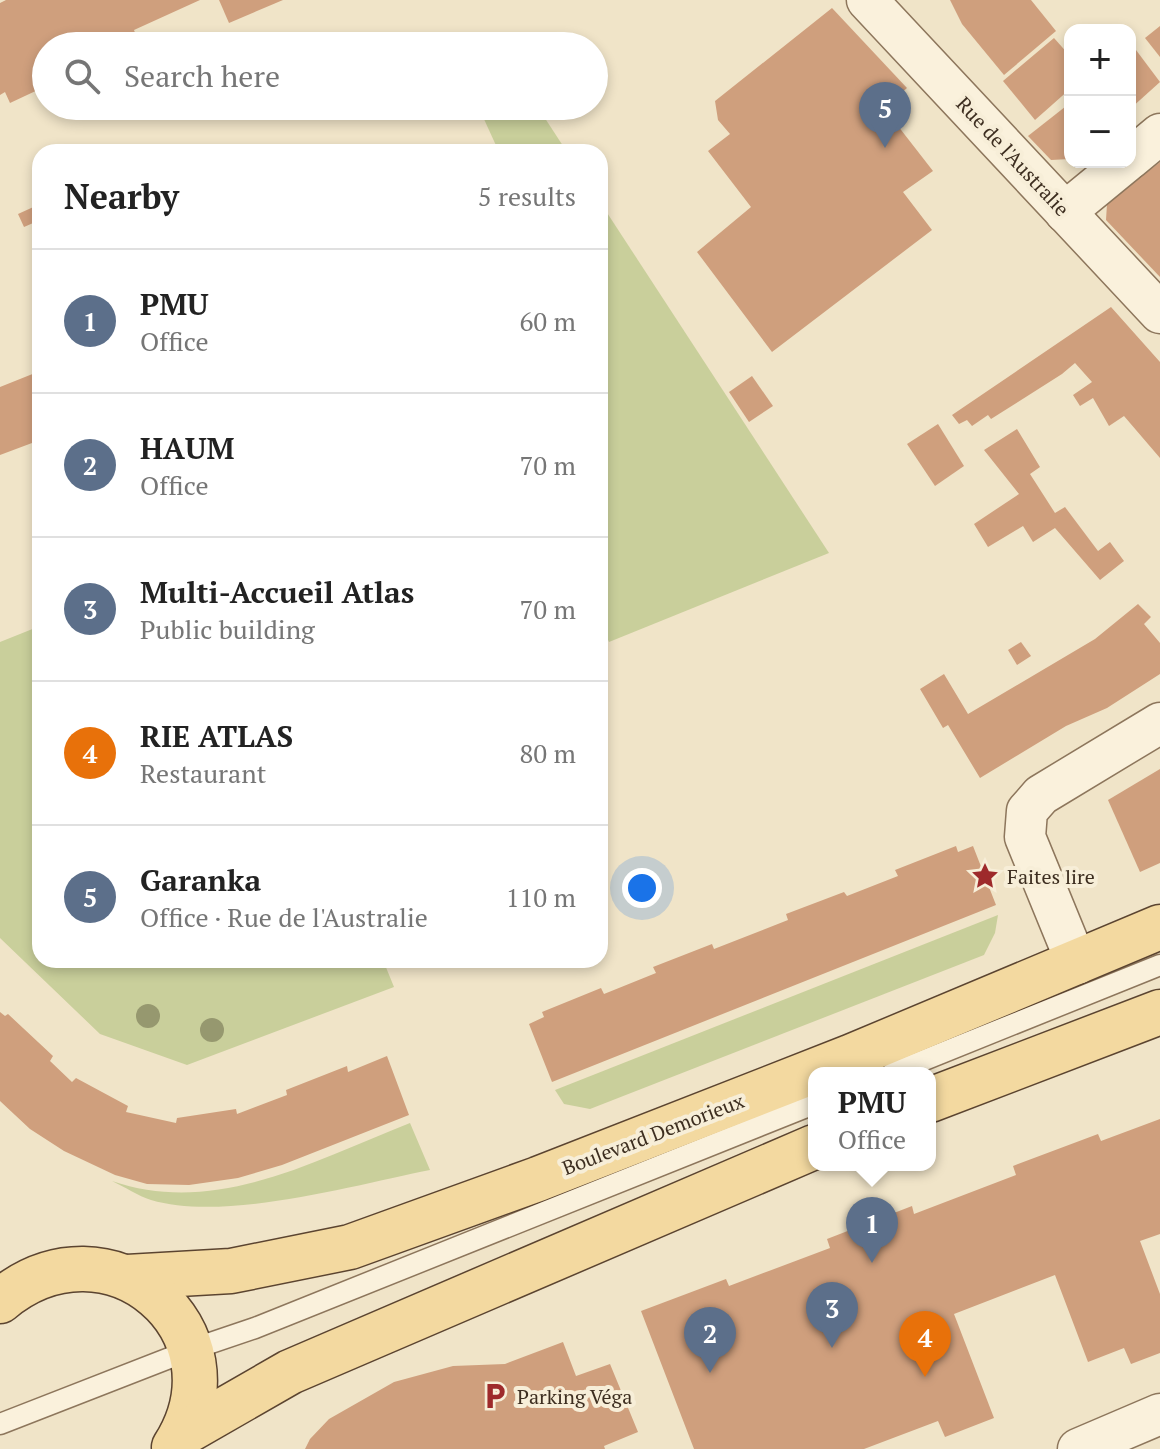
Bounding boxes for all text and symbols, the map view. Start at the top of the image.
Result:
map controls [1064,24,1136,168]
button: + [1064,24,1136,96]
search box [32,32,608,120]
icon: search [60,54,104,98]
text: Search here [124,56,280,96]
pin: 5 [859,82,911,148]
street label: Rue de l'Australie [951,90,1075,222]
button: − [1064,96,1136,168]
text: Nearby [64,174,179,219]
text: 5 results [478,179,576,213]
text: PMU [140,284,209,324]
text: 1 [83,304,97,338]
text: 60 m [520,304,576,338]
text: Office [140,324,208,358]
text: HAUM [140,428,234,468]
text: 2 [83,448,97,482]
text: 70 m [520,448,576,482]
text: Office [140,468,208,502]
text: Multi-Accueil Atlas [140,572,414,612]
text: 3 [83,592,97,626]
text: 70 m [520,592,576,626]
text: Public building [140,612,315,646]
text: RIE ATLAS [140,716,293,756]
text: 4 [83,736,97,770]
text: 80 m [520,736,576,770]
text: Restaurant [140,756,266,790]
text: Garanka [140,860,261,900]
place icon: Faites lire [970,861,1000,891]
place label: Faites lire [1007,863,1095,890]
your location [622,868,662,908]
text: 5 [83,880,97,914]
text: 110 m [506,880,576,914]
text: Office · Rue de l'Australie [140,900,428,934]
popup [808,1067,936,1171]
text: PMU [838,1082,906,1122]
street label: Boulevard Demorieux [558,1087,748,1181]
text: Office [838,1122,906,1156]
pin: 1 [846,1197,898,1263]
pin: 3 [806,1282,858,1348]
pin: 2 [684,1307,736,1373]
pin: 4 [899,1311,951,1377]
parking icon: Parking Véga [480,1381,510,1411]
place label: Parking Véga [517,1383,632,1410]

